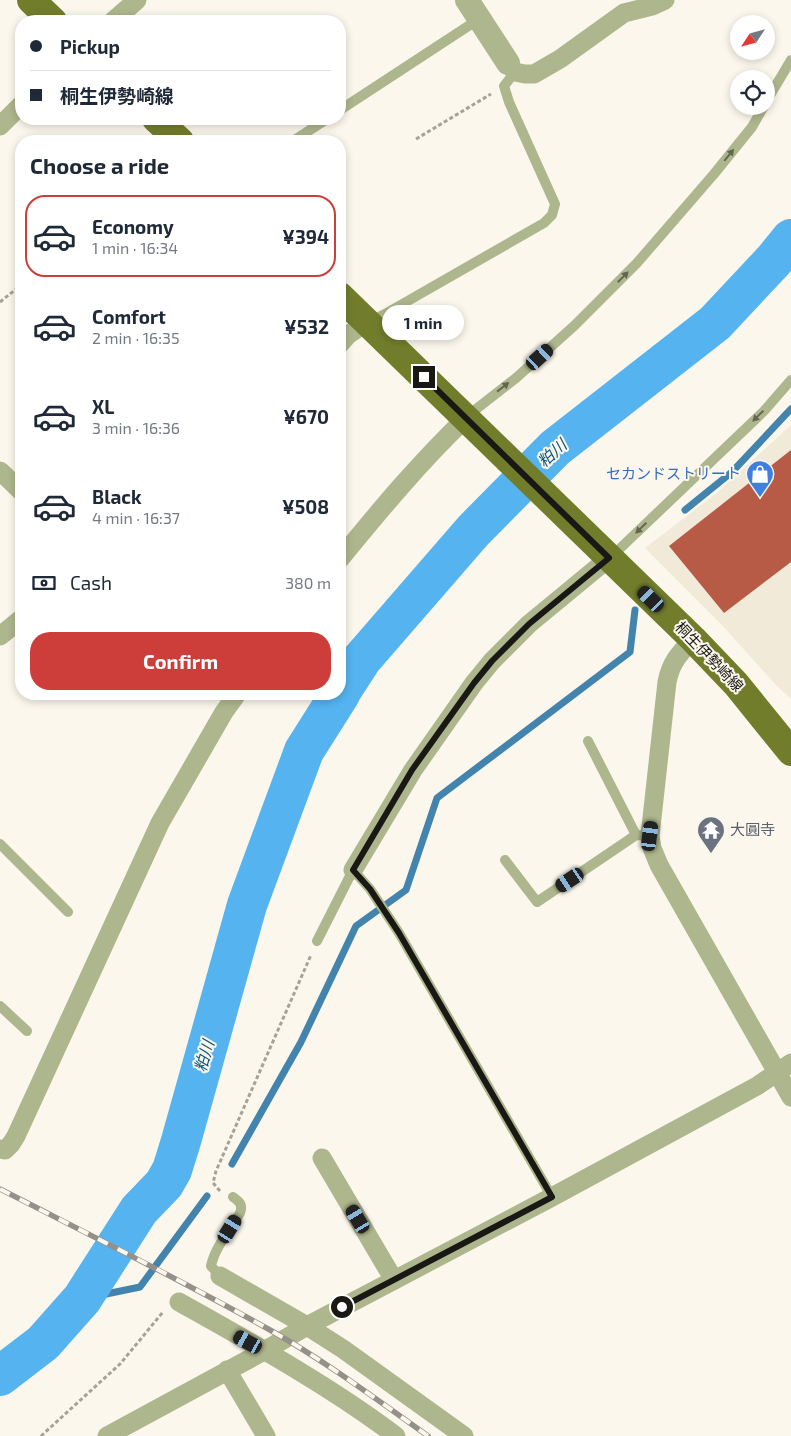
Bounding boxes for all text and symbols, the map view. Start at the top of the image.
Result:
north arrow [730,15,775,60]
map controls [730,15,775,115]
text: Pickup [60,35,120,58]
button: locate [730,70,775,115]
text: 桐生伊勢崎線 [60,84,174,107]
one-way arrow [724,148,735,161]
text: Choose a ride [30,152,169,178]
icon: car [32,214,77,259]
text: Economy [92,215,174,238]
text: ¥394 [282,225,329,248]
text: 1 min · 16:34 [92,238,178,257]
one-way arrow [617,271,629,283]
icon: car [32,304,77,349]
callout: 1 min [383,304,465,340]
text: Comfort [92,305,166,328]
text: 1 min [404,313,442,332]
text: ¥532 [284,315,329,338]
text: 2 min · 16:35 [92,328,180,347]
car [523,341,556,373]
route end [413,366,435,388]
one-way arrow [497,382,510,392]
icon: car [32,394,77,439]
text: XL [92,395,114,418]
text: ¥670 [283,405,329,428]
one-way arrow [753,410,765,422]
text: 3 min · 16:36 [92,418,180,437]
water label: 粕川 [533,434,571,470]
shop icon: セカンドストリート [745,459,775,498]
place label: セカンドストリート [606,464,741,482]
icon: car [32,484,77,529]
text: Black [92,485,142,508]
text: ¥508 [282,495,329,518]
text: 4 min · 16:37 [92,508,180,527]
one-way arrow [635,522,647,534]
icon: cash [30,569,58,597]
text: Cash [70,571,112,594]
text: 380 m [285,573,331,592]
car [634,583,667,615]
street label: 桐生伊勢崎線 [672,618,747,695]
button: Confirm [30,632,331,690]
temple icon: 大圓寺 [696,815,726,854]
car [640,820,659,852]
place label: 大圓寺 [730,820,775,838]
car [553,865,586,895]
water label: 粕川 [190,1036,218,1074]
car [343,1202,372,1236]
car [215,1212,244,1246]
route start [331,1296,353,1318]
car [231,1328,264,1356]

